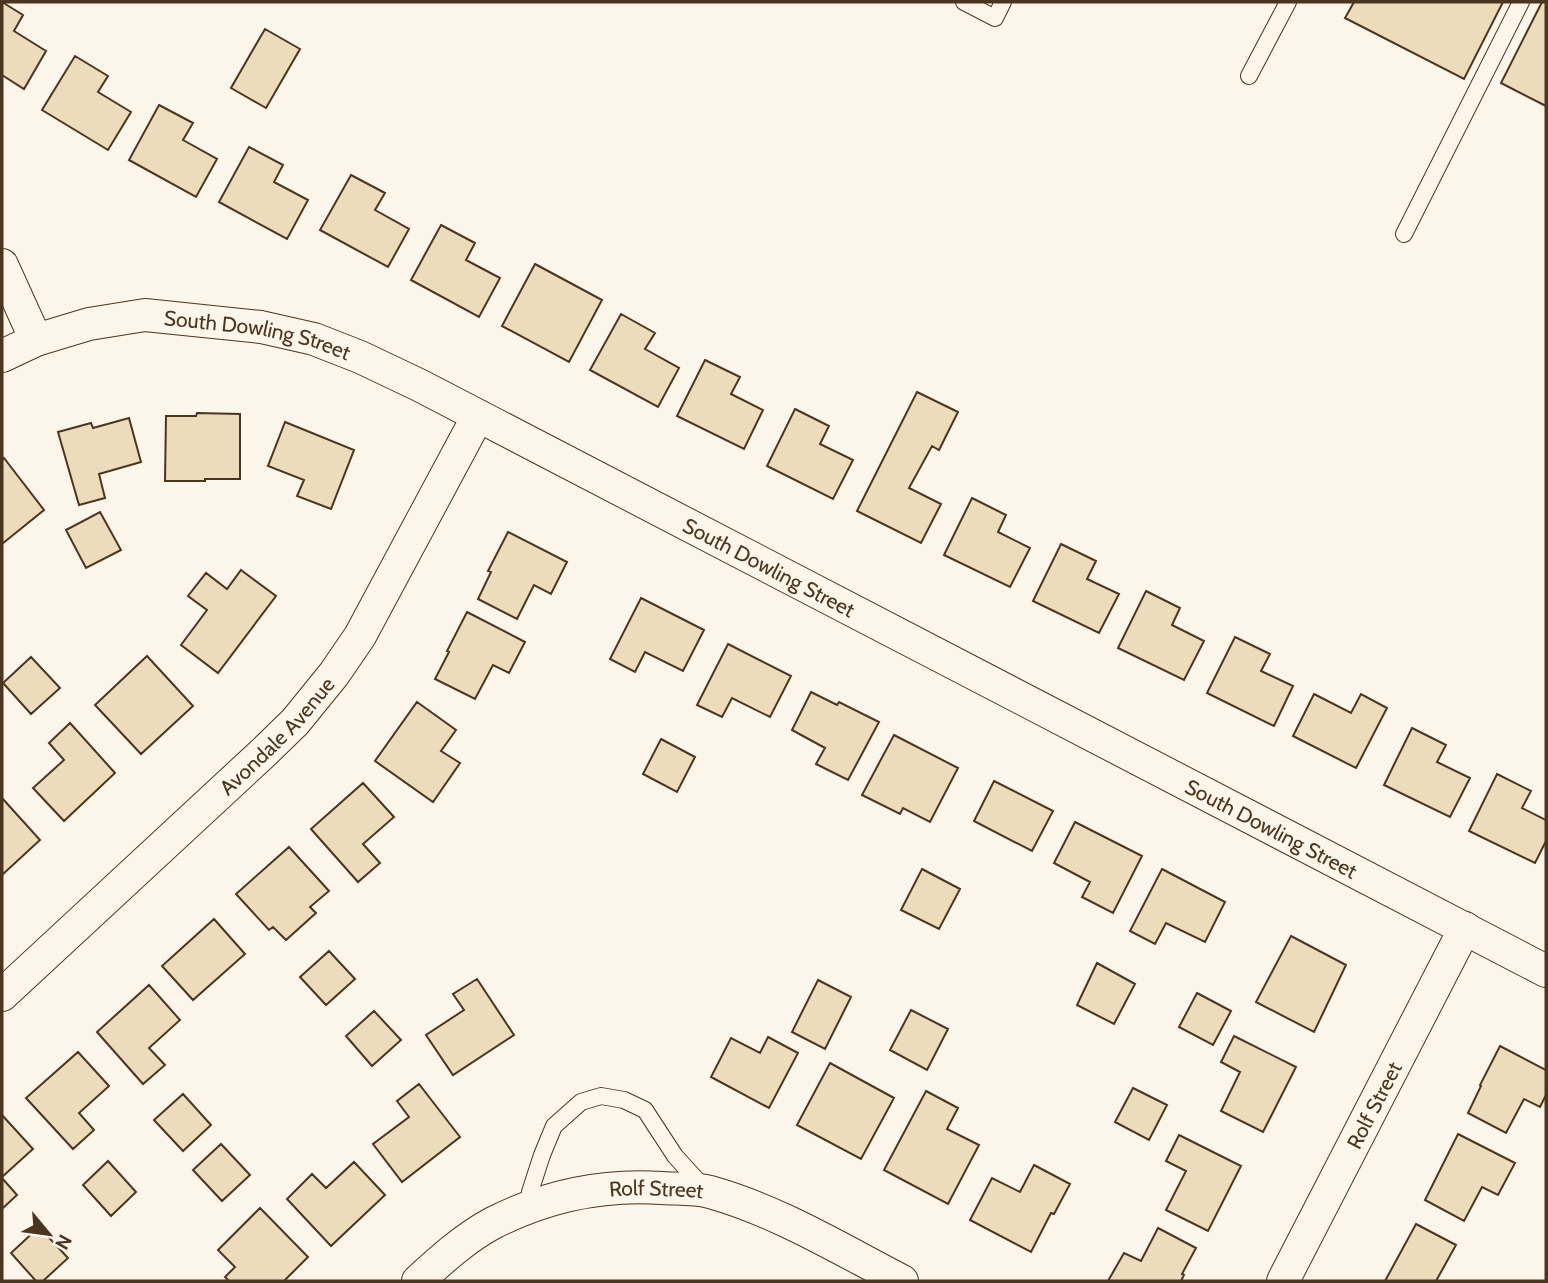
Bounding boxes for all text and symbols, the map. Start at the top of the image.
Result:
street label: South Dowling Street [163,305,354,365]
street label: South Dowling Street [679,512,859,622]
street label: Avondale Avenue [214,671,339,800]
street label: South Dowling Street [1181,773,1362,883]
street label: Rolf Street [1341,1057,1406,1153]
street label: Rolf Street [608,1175,705,1203]
north arrow [14,1199,84,1269]
text: N [50,1231,77,1253]

